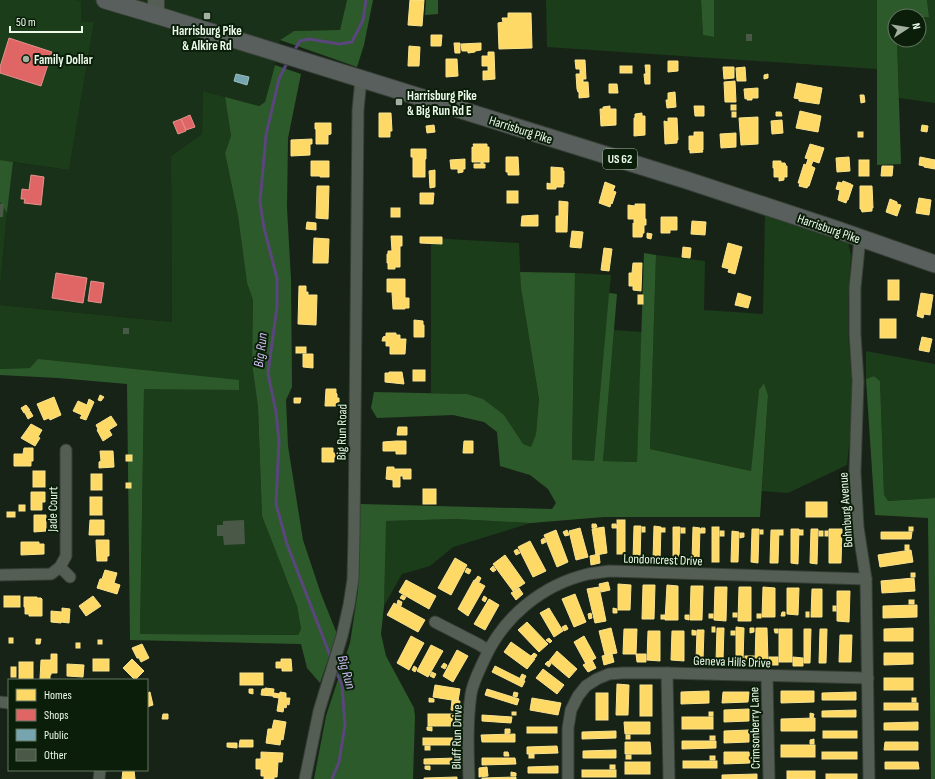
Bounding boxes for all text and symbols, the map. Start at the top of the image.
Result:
scale bar [10,8,82,34]
north arrow [887,8,927,48]
marker: Harrisburg Pike & Alkire Rd [202,11,212,21]
text: 50 m [16,15,36,30]
text: N [909,22,923,30]
place label: Harrisburg Pike & Alkire Rd [172,23,242,54]
place label: Family Dollar [34,52,93,68]
marker: Family Dollar [21,54,31,64]
place label: Harrisburg Pike & Big Run Rd E [407,88,477,119]
marker: Harrisburg Pike & Big Run Rd E [394,97,404,107]
street label: Harrisburg Pike [487,112,554,148]
road number: US 62 [603,149,637,169]
street label: Harrisburg Pike [795,211,862,247]
water label: Big Run [250,332,271,368]
street label: Big Run Road [334,404,350,460]
street label: Bohnburg Avenue [835,472,857,548]
street label: Jade Court [45,486,61,533]
street label: Londoncrest Drive [623,551,703,569]
water label: Big Run [334,653,359,691]
street label: Geneva Hills Drive [693,653,771,671]
legend [8,679,148,771]
street label: Crimsonberry Lane [746,687,764,769]
text: Homes [44,688,72,703]
street label: Bluff Run Drive [448,704,466,770]
text: Shops [44,708,69,723]
text: Public [44,728,69,743]
text: Other [44,748,68,763]

